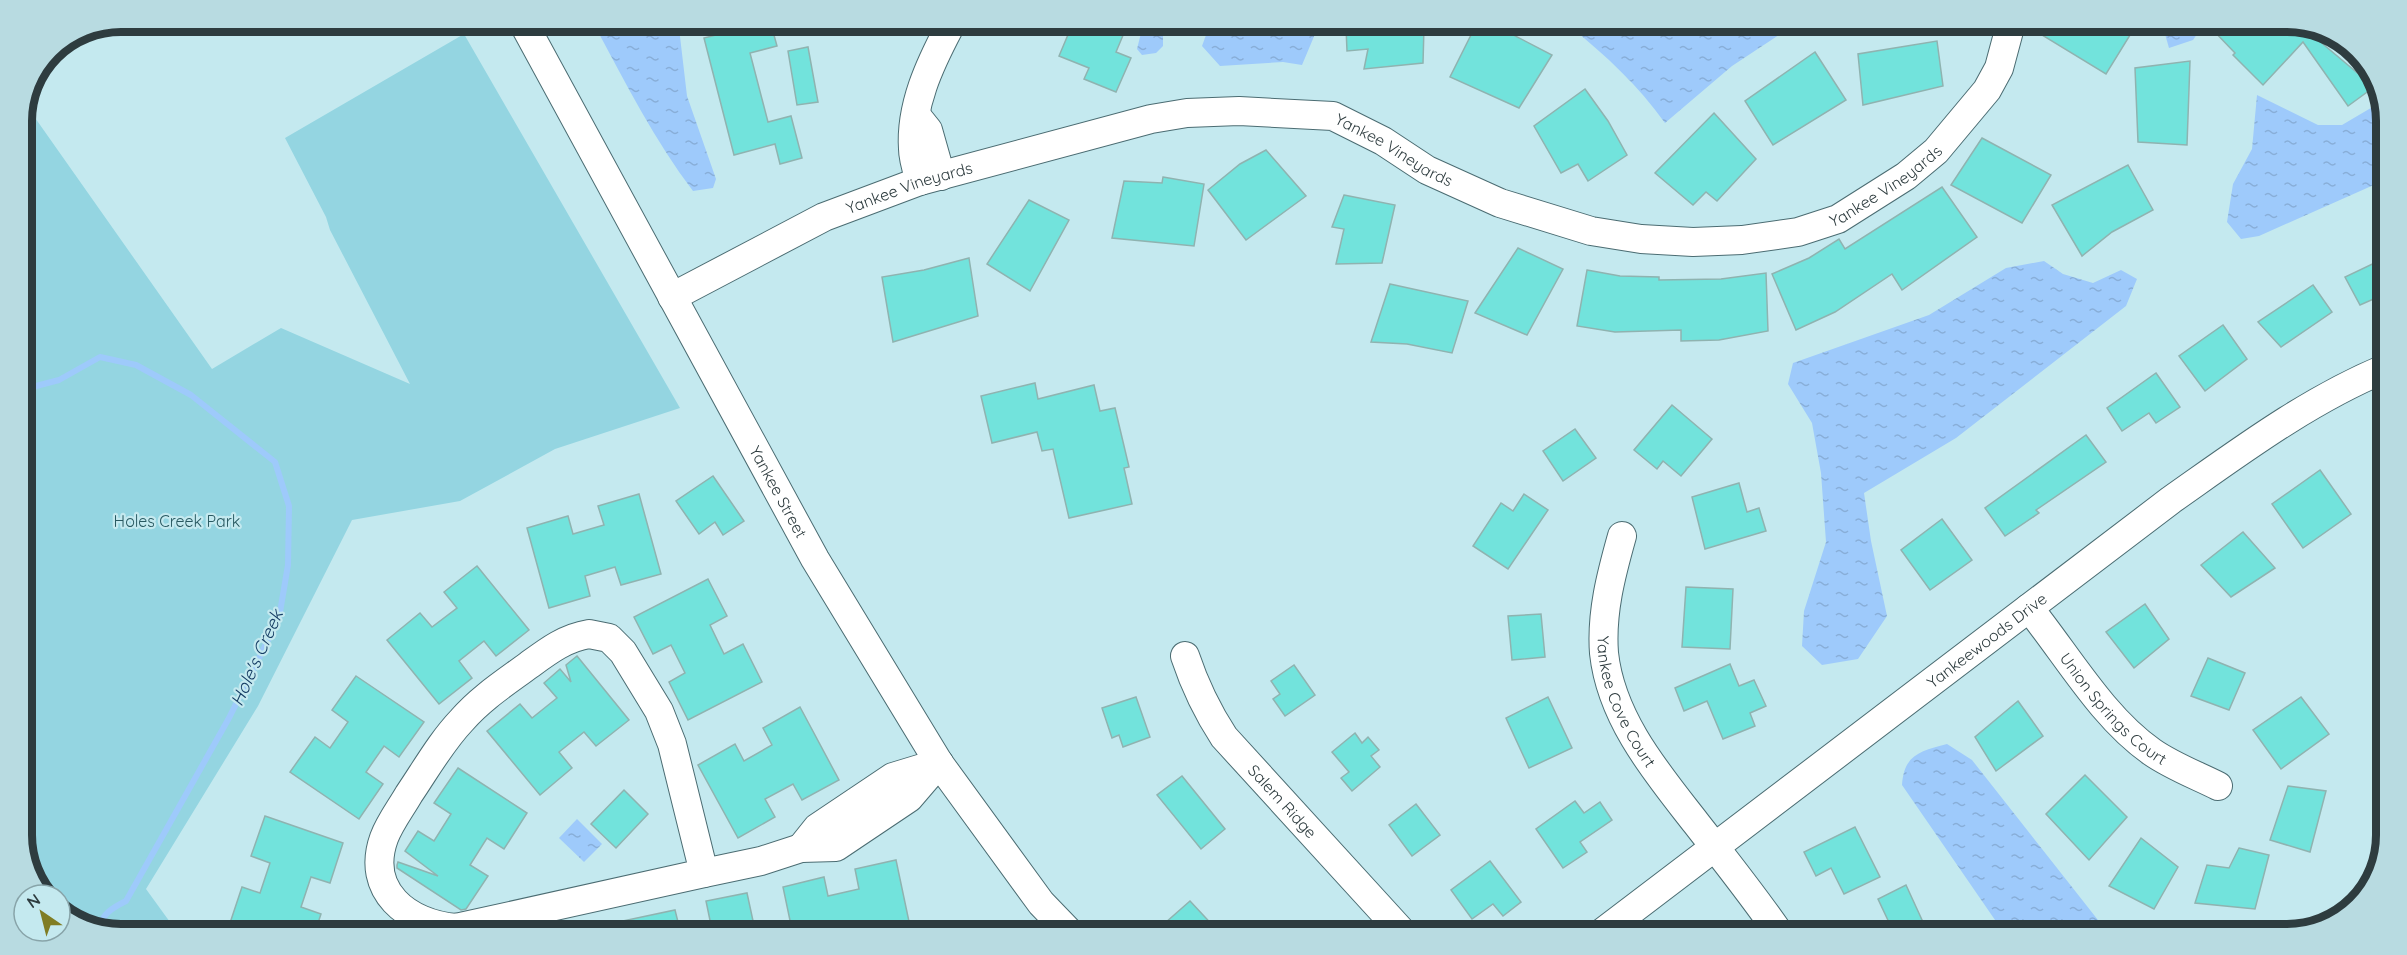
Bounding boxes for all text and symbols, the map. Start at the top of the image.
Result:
street label: Yankee Vineyards [1332,109,1456,190]
street label: Yankee Vineyards [1827,141,1946,231]
street label: Yankee Vineyards [843,157,975,218]
street label: Yankee Street [745,442,812,541]
park label: Holes Creek Park [114,511,240,531]
street label: Yankeewoods Drive [1923,588,2051,692]
water label: Hole's Creek [225,605,289,710]
street label: Yankee Cove Court [1593,636,1660,771]
street label: Union Springs Court [2056,649,2170,769]
street label: Salem Ridge [1244,760,1321,842]
north arrow [12,883,72,943]
text: N [23,889,44,912]

